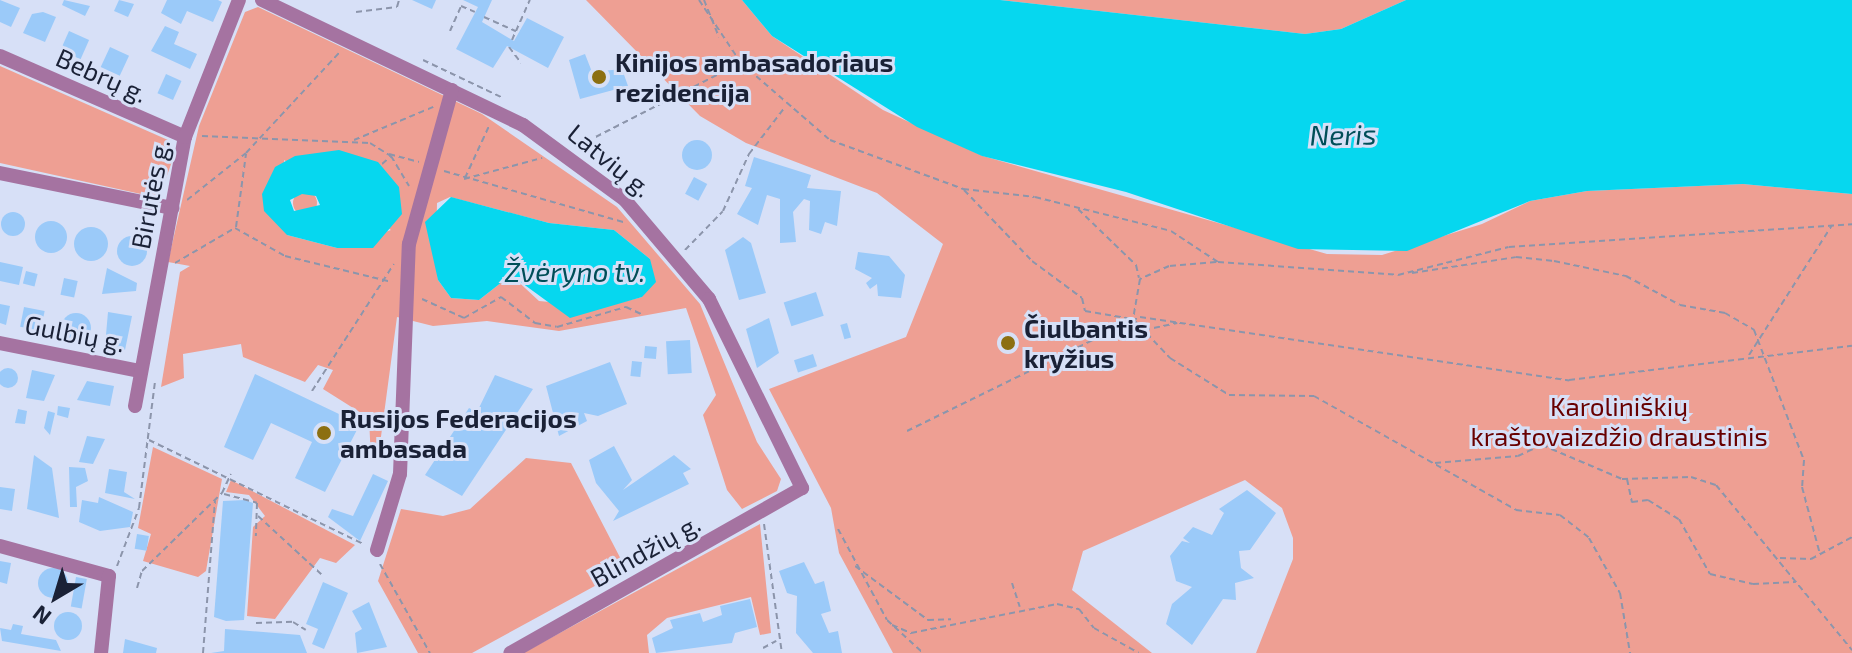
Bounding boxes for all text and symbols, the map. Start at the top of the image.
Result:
street label: Bebrų g. [52,41,152,109]
place label: Kinijos ambasadoriaus rezidencija [615,46,893,108]
marker: Kinijos ambasadoriaus rezidencija [590,68,608,86]
street label: Latvių g. [562,117,658,203]
water label: Neris [1309,117,1377,151]
street label: Birutės g. [124,136,176,252]
water label: Žvėryno tv. [504,254,646,288]
street label: Gulbių g. [22,308,128,358]
place label: Čiulbantis kryžius [1024,312,1148,374]
marker: Čiulbantis kryžius [999,334,1017,352]
park label: Karoliniškių kraštovaizdžio draustinis [1470,390,1768,452]
place label: Rusijos Federacijos ambasada [340,402,577,464]
marker: Rusijos Federacijos ambasada [315,424,333,442]
street label: Blindžių g. [584,507,706,593]
north arrow [16,557,96,637]
text: N [27,601,55,631]

